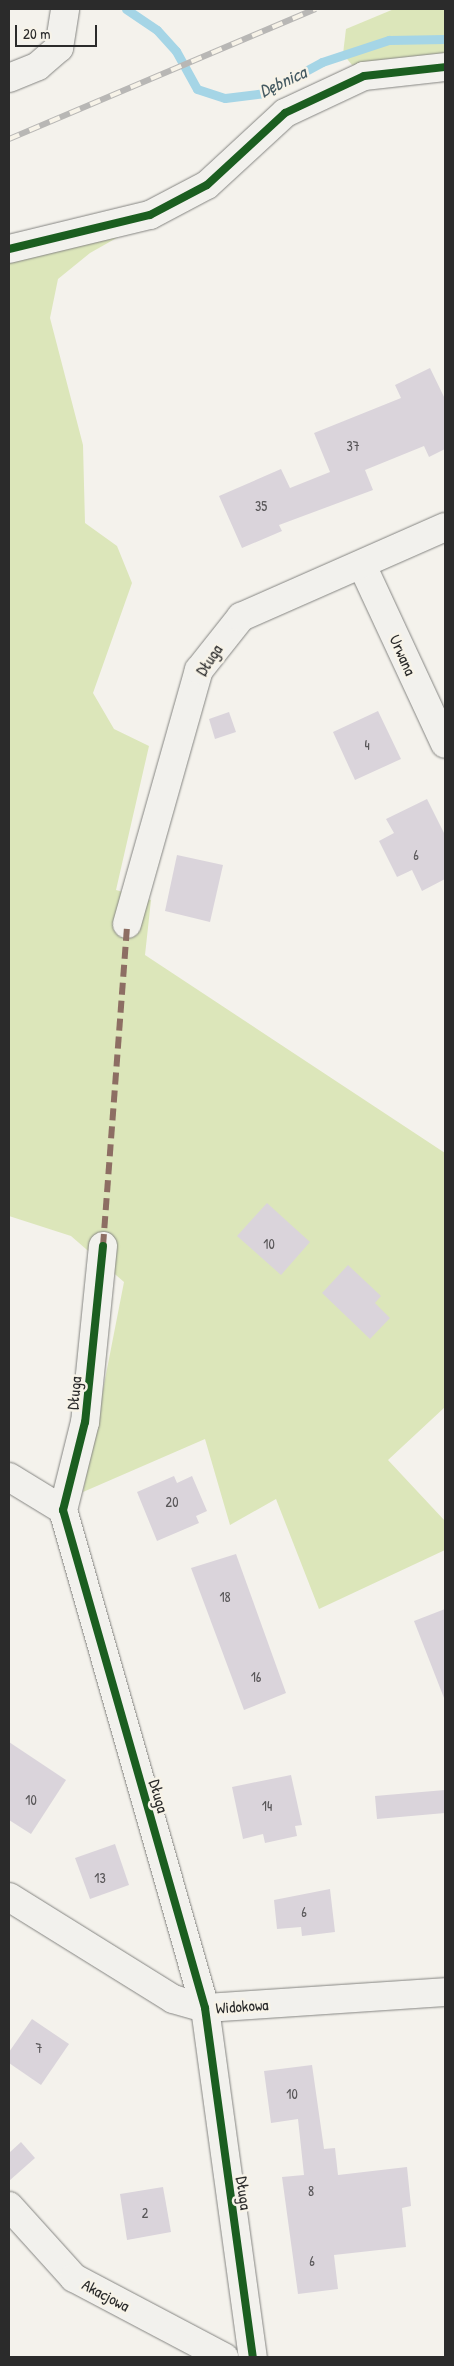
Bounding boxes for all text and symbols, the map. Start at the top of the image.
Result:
scale bar [18,15,100,47]
text: 20 m [23,23,50,44]
water label: Dębnica [256,62,310,102]
house number: 37 [346,438,360,454]
house number: 35 [255,498,267,514]
street label: Urwana [386,632,420,678]
street label: Długa [192,641,226,679]
house number: 4 [364,737,370,753]
house number: 6 [413,847,419,863]
house number: 10 [263,1236,275,1252]
street label: Długa [63,1375,85,1411]
house number: 20 [166,1494,178,1510]
house number: 18 [219,1589,231,1605]
house number: 16 [251,1669,261,1685]
street label: Długa [145,1777,173,1815]
house number: 10 [25,1792,37,1808]
house number: 14 [262,1798,272,1814]
house number: 13 [94,1870,106,1886]
house number: 6 [301,1904,307,1920]
street label: Widokowa [215,1995,269,2017]
house number: 7 [36,2040,42,2056]
house number: 10 [286,2086,298,2102]
street label: Długa [232,2175,256,2211]
house number: 8 [308,2183,314,2199]
house number: 2 [142,2205,148,2221]
house number: 6 [309,2253,315,2269]
street label: Akacjowa [79,2275,133,2315]

